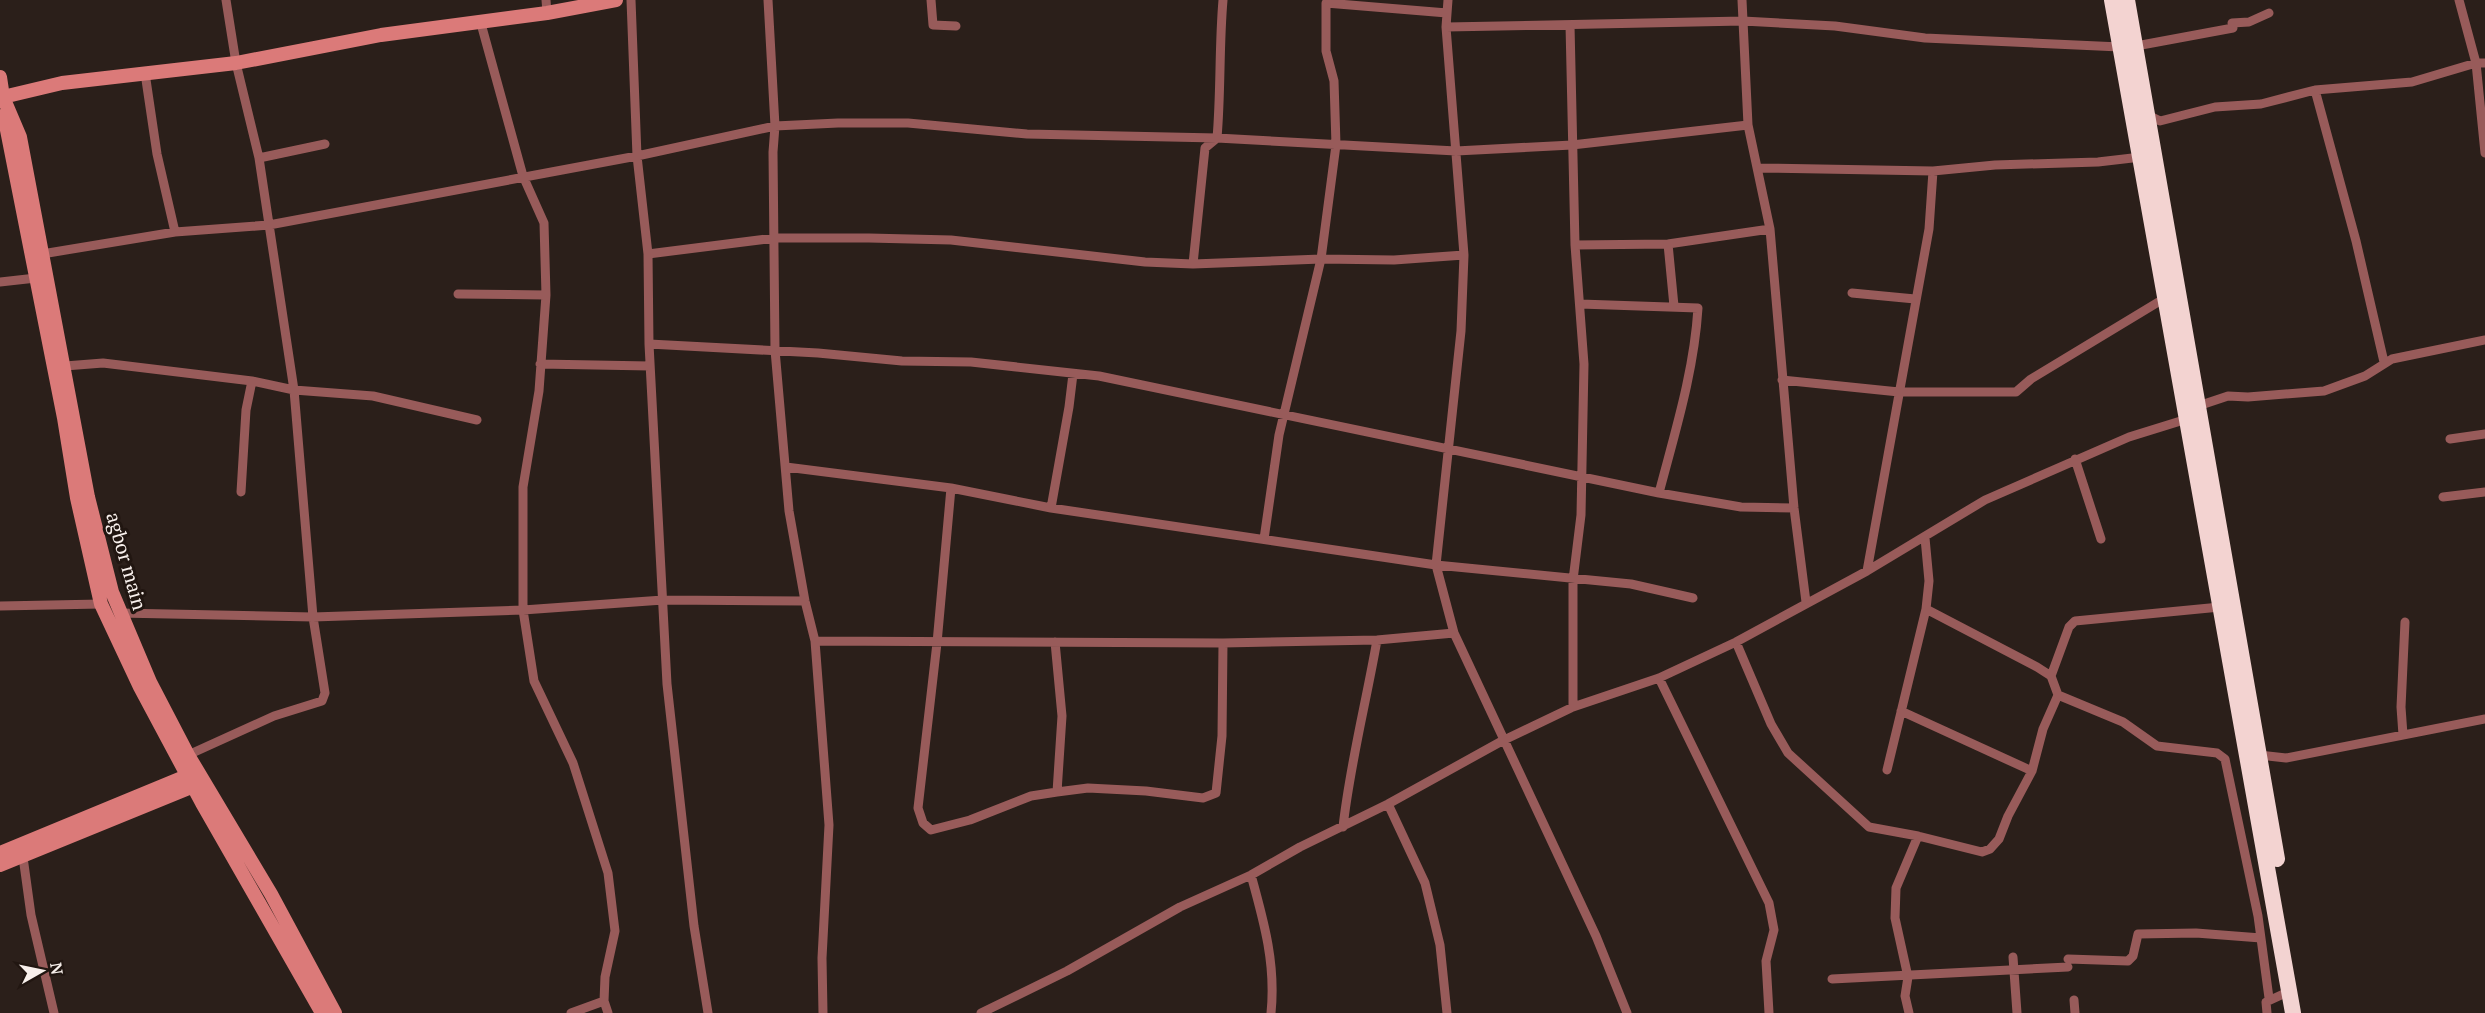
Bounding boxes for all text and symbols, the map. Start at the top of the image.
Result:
street label: agbor main [100,509,154,613]
north arrow [12,941,72,1001]
text: N [45,961,69,976]

